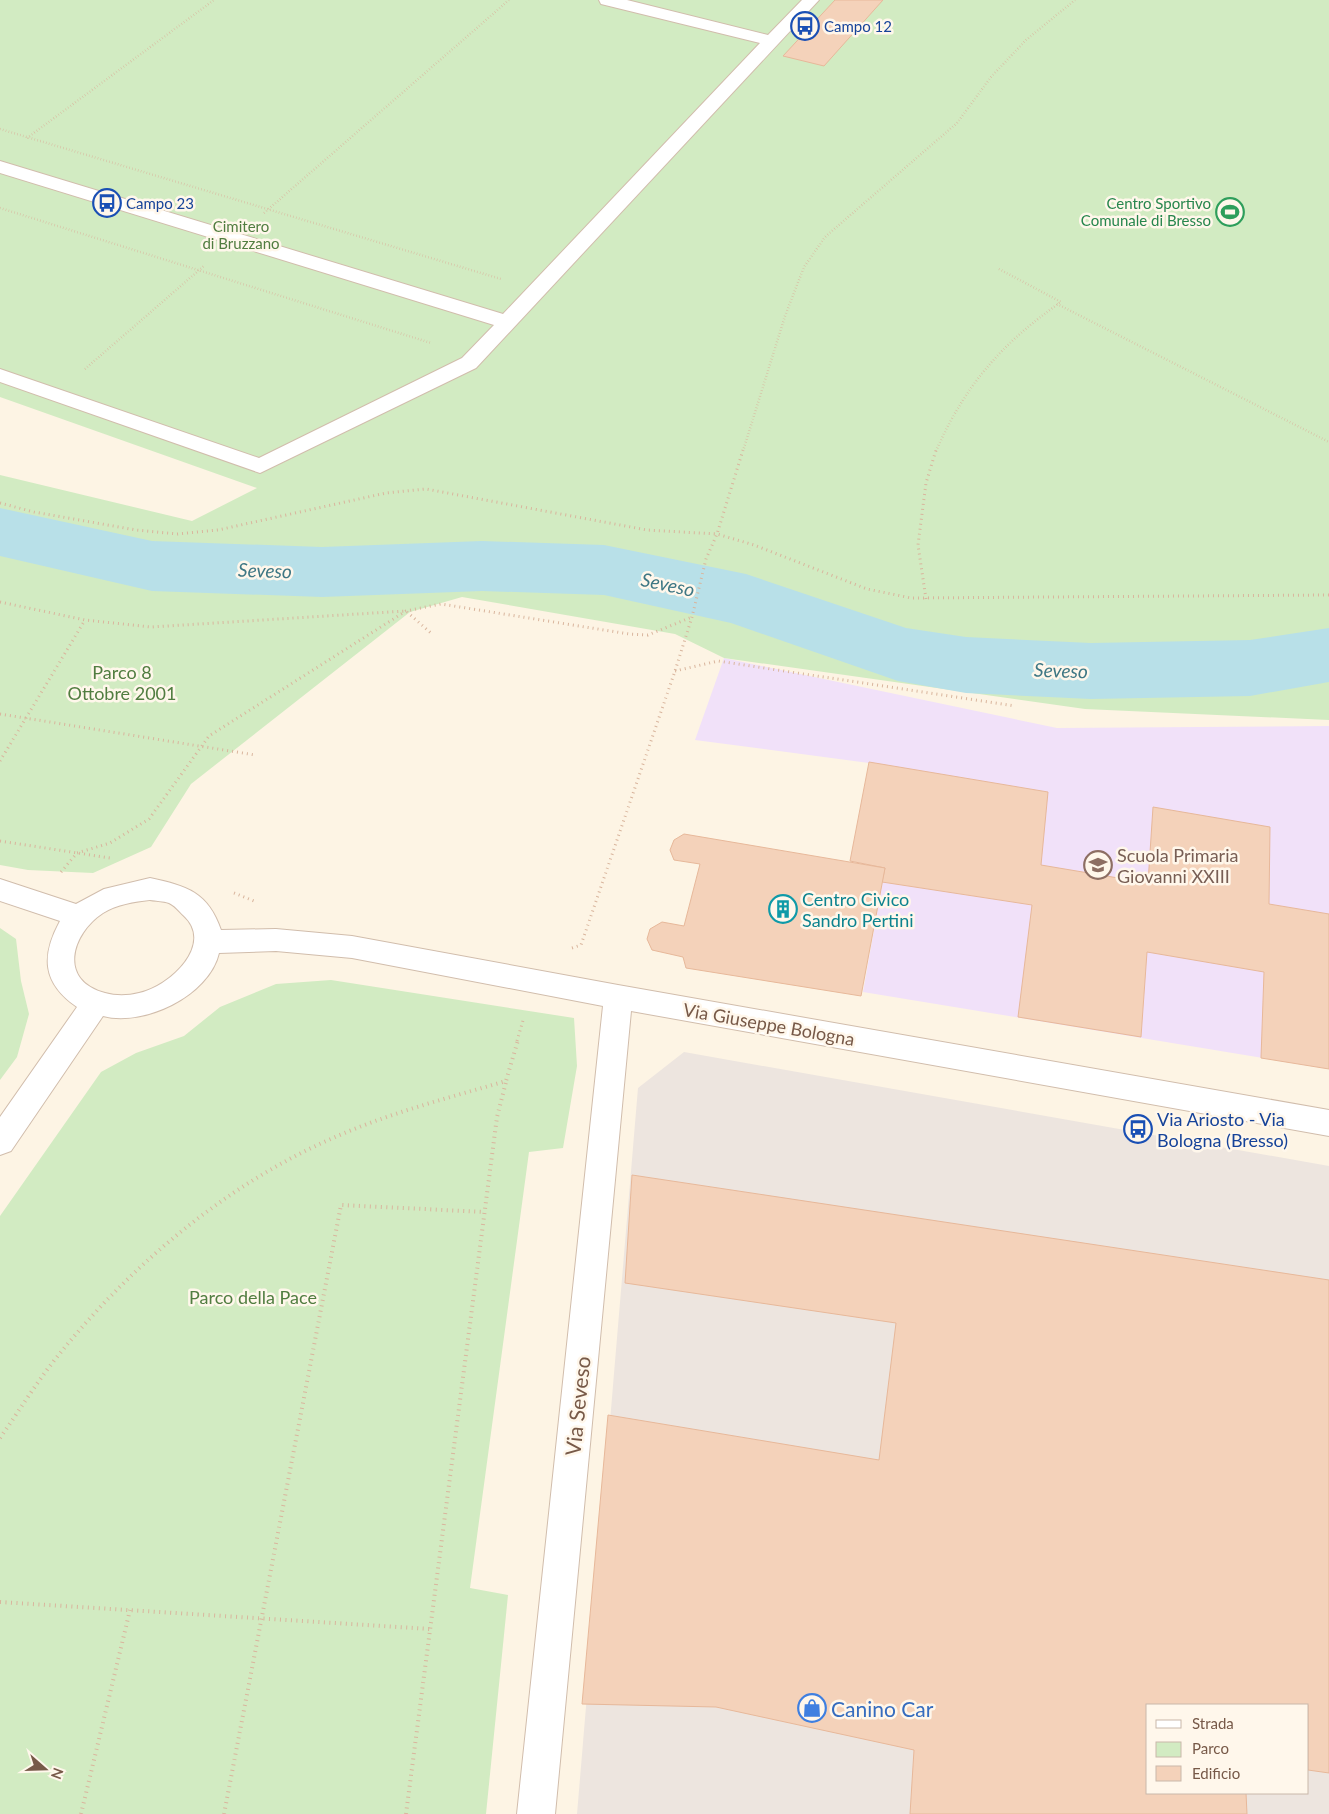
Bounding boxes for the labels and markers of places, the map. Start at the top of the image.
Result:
bus stop icon: Campo 12 [790,11,820,41]
place label: Campo 12 [824,17,892,35]
bus stop icon: Campo 23 [92,188,122,218]
place label: Campo 23 [126,194,194,212]
place label: Centro Sportivo Comunale di Bresso [1081,194,1211,229]
sports icon: Centro Sportivo Comunale di Bresso [1215,197,1245,227]
place label: Scuola Primaria Giovanni XXIII [1117,844,1238,887]
school or university icon: Scuola Primaria Giovanni XXIII [1083,850,1113,880]
place label: Centro Civico Sandro Pertini [802,888,914,931]
building icon: Centro Civico Sandro Pertini [768,894,798,924]
place label: Via Ariosto - Via Bologna (Bresso) [1157,1108,1288,1151]
bus stop icon: Via Ariosto - Via Bologna (Bresso) [1123,1114,1153,1144]
shop icon: Canino Car [797,1693,827,1723]
place label: Canino Car [831,1696,934,1721]

